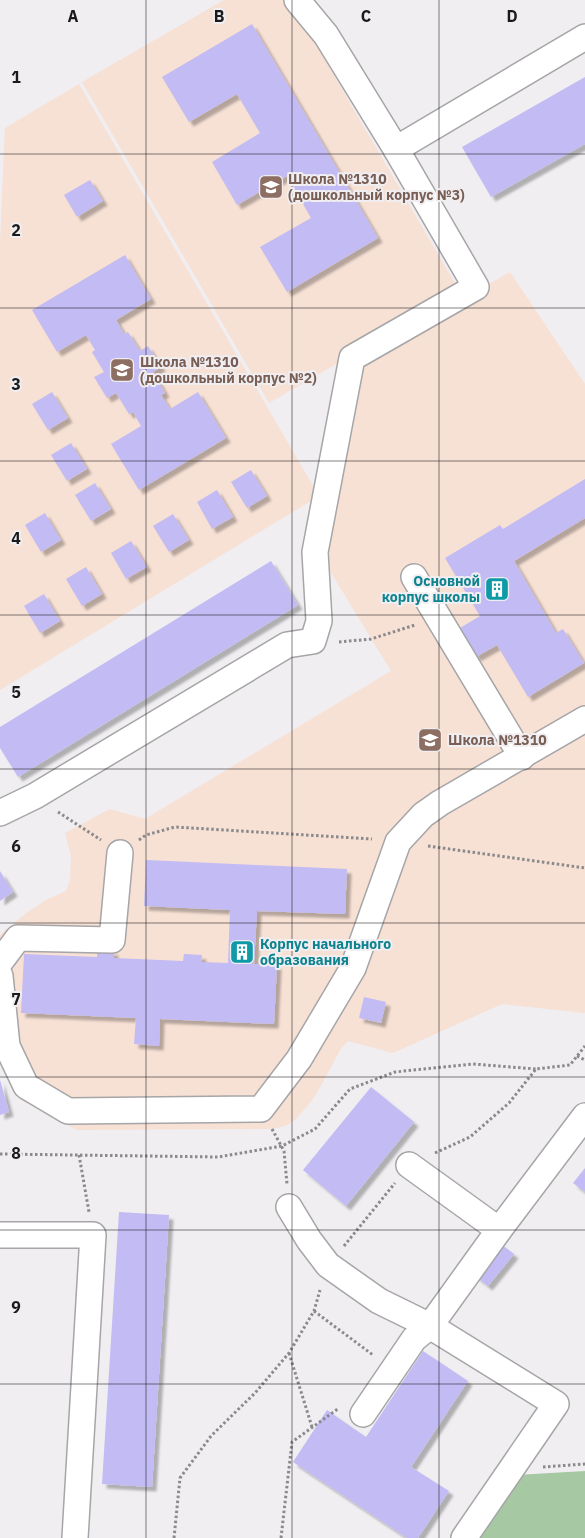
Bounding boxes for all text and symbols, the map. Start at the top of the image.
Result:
text: A [68,6,79,26]
text: B [214,6,225,26]
text: C [361,6,371,26]
text: D [506,6,518,26]
text: 1 [11,67,21,87]
place label: Школа №1310 (дошкольный корпус №3) [288,170,465,204]
school or university icon: Школа №1310 (дошкольный корпус №3) [258,174,284,200]
text: 2 [11,220,21,240]
place label: Школа №1310 (дошкольный корпус №2) [140,353,317,387]
school or university icon: Школа №1310 (дошкольный корпус №2) [109,357,135,383]
text: 3 [11,374,21,394]
text: 4 [11,528,21,548]
place label: Основной корпус школы [382,572,480,606]
building icon: Основной корпус школы [484,576,510,602]
text: 5 [11,682,21,702]
school or university icon: Школа №1310 [417,727,443,753]
place label: Школа №1310 [448,731,547,749]
text: 6 [11,836,21,856]
place label: Корпус начального образования [260,935,391,969]
building icon: Корпус начального образования [229,939,255,965]
text: 7 [11,989,21,1009]
text: 8 [11,1143,21,1163]
text: 9 [11,1297,21,1317]

